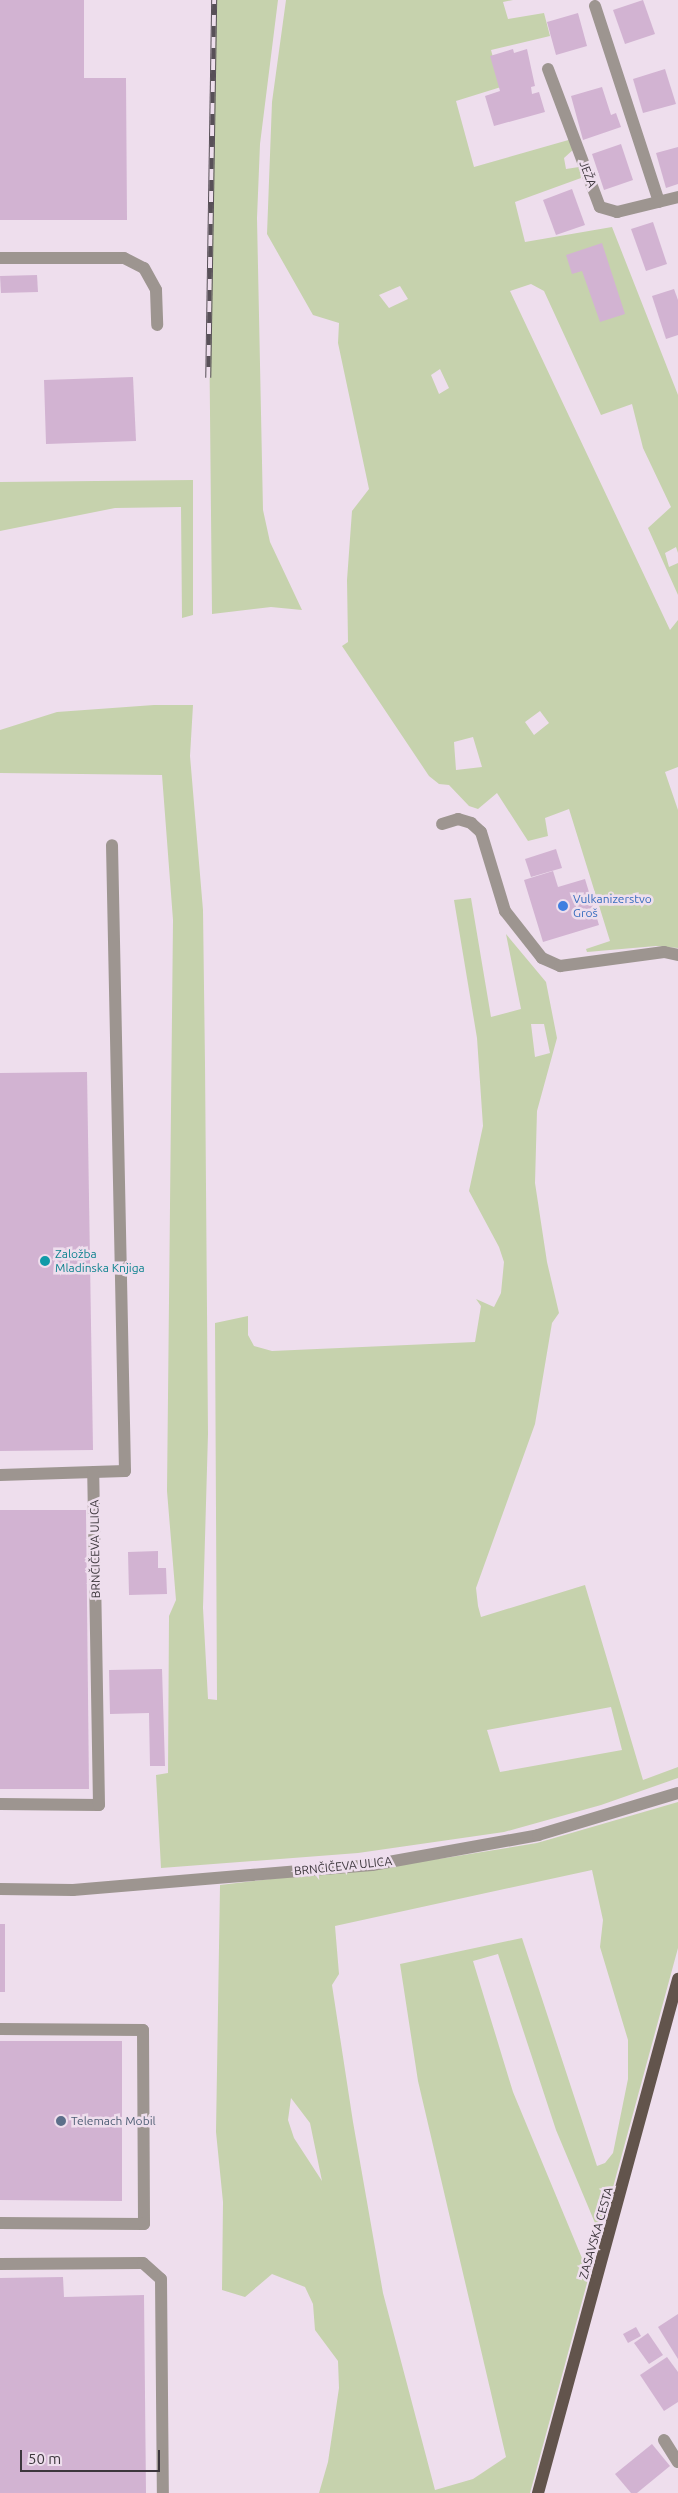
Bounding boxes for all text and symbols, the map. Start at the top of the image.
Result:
street label: JEŽA [576,159,600,189]
place label: Vulkanizerstvo Groš [573,892,652,920]
marker: Vulkanizerstvo Groš [557,900,569,912]
place label: Založba Mladinska Knjiga [55,1247,145,1275]
marker: Založba Mladinska Knjiga [39,1255,51,1267]
street label: BRNČIČEVA ULICA [87,1500,103,1598]
street label: BRNČIČEVA ULICA [293,1854,393,1878]
place label: Telemach Mobil [71,2114,156,2128]
marker: Telemach Mobil [55,2115,67,2127]
street label: ZASAVSKA CESTA [576,2185,616,2281]
scale bar [22,2440,162,2472]
text: 50 m [28,2450,61,2467]

